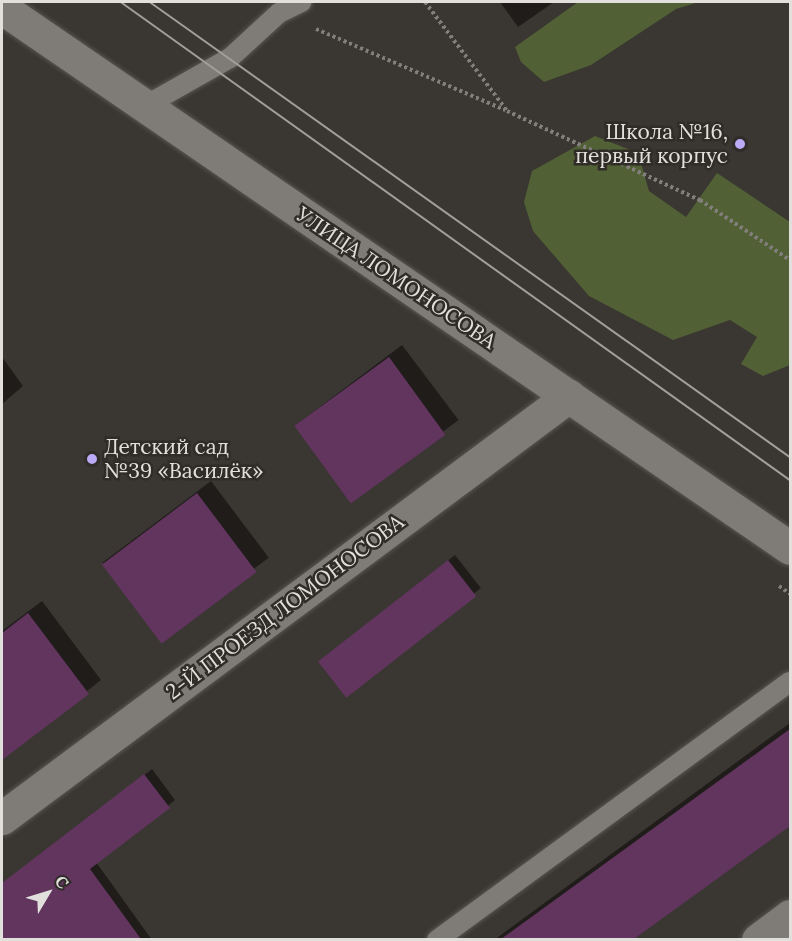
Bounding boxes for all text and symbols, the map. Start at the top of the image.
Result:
place label: Школа №16, первый корпус [575,119,728,169]
marker: Школа №16, первый корпус [733,137,747,151]
street label: УЛИЦА ЛОМОНОСОВА [291,202,501,354]
place label: Детский сад №39 «Василёк» [104,434,263,484]
marker: Детский сад №39 «Василёк» [85,452,99,466]
street label: 2-Й ПРОЕЗД ЛОМОНОСОВА [161,509,409,705]
north arrow [18,863,78,923]
text: С [51,871,73,892]

